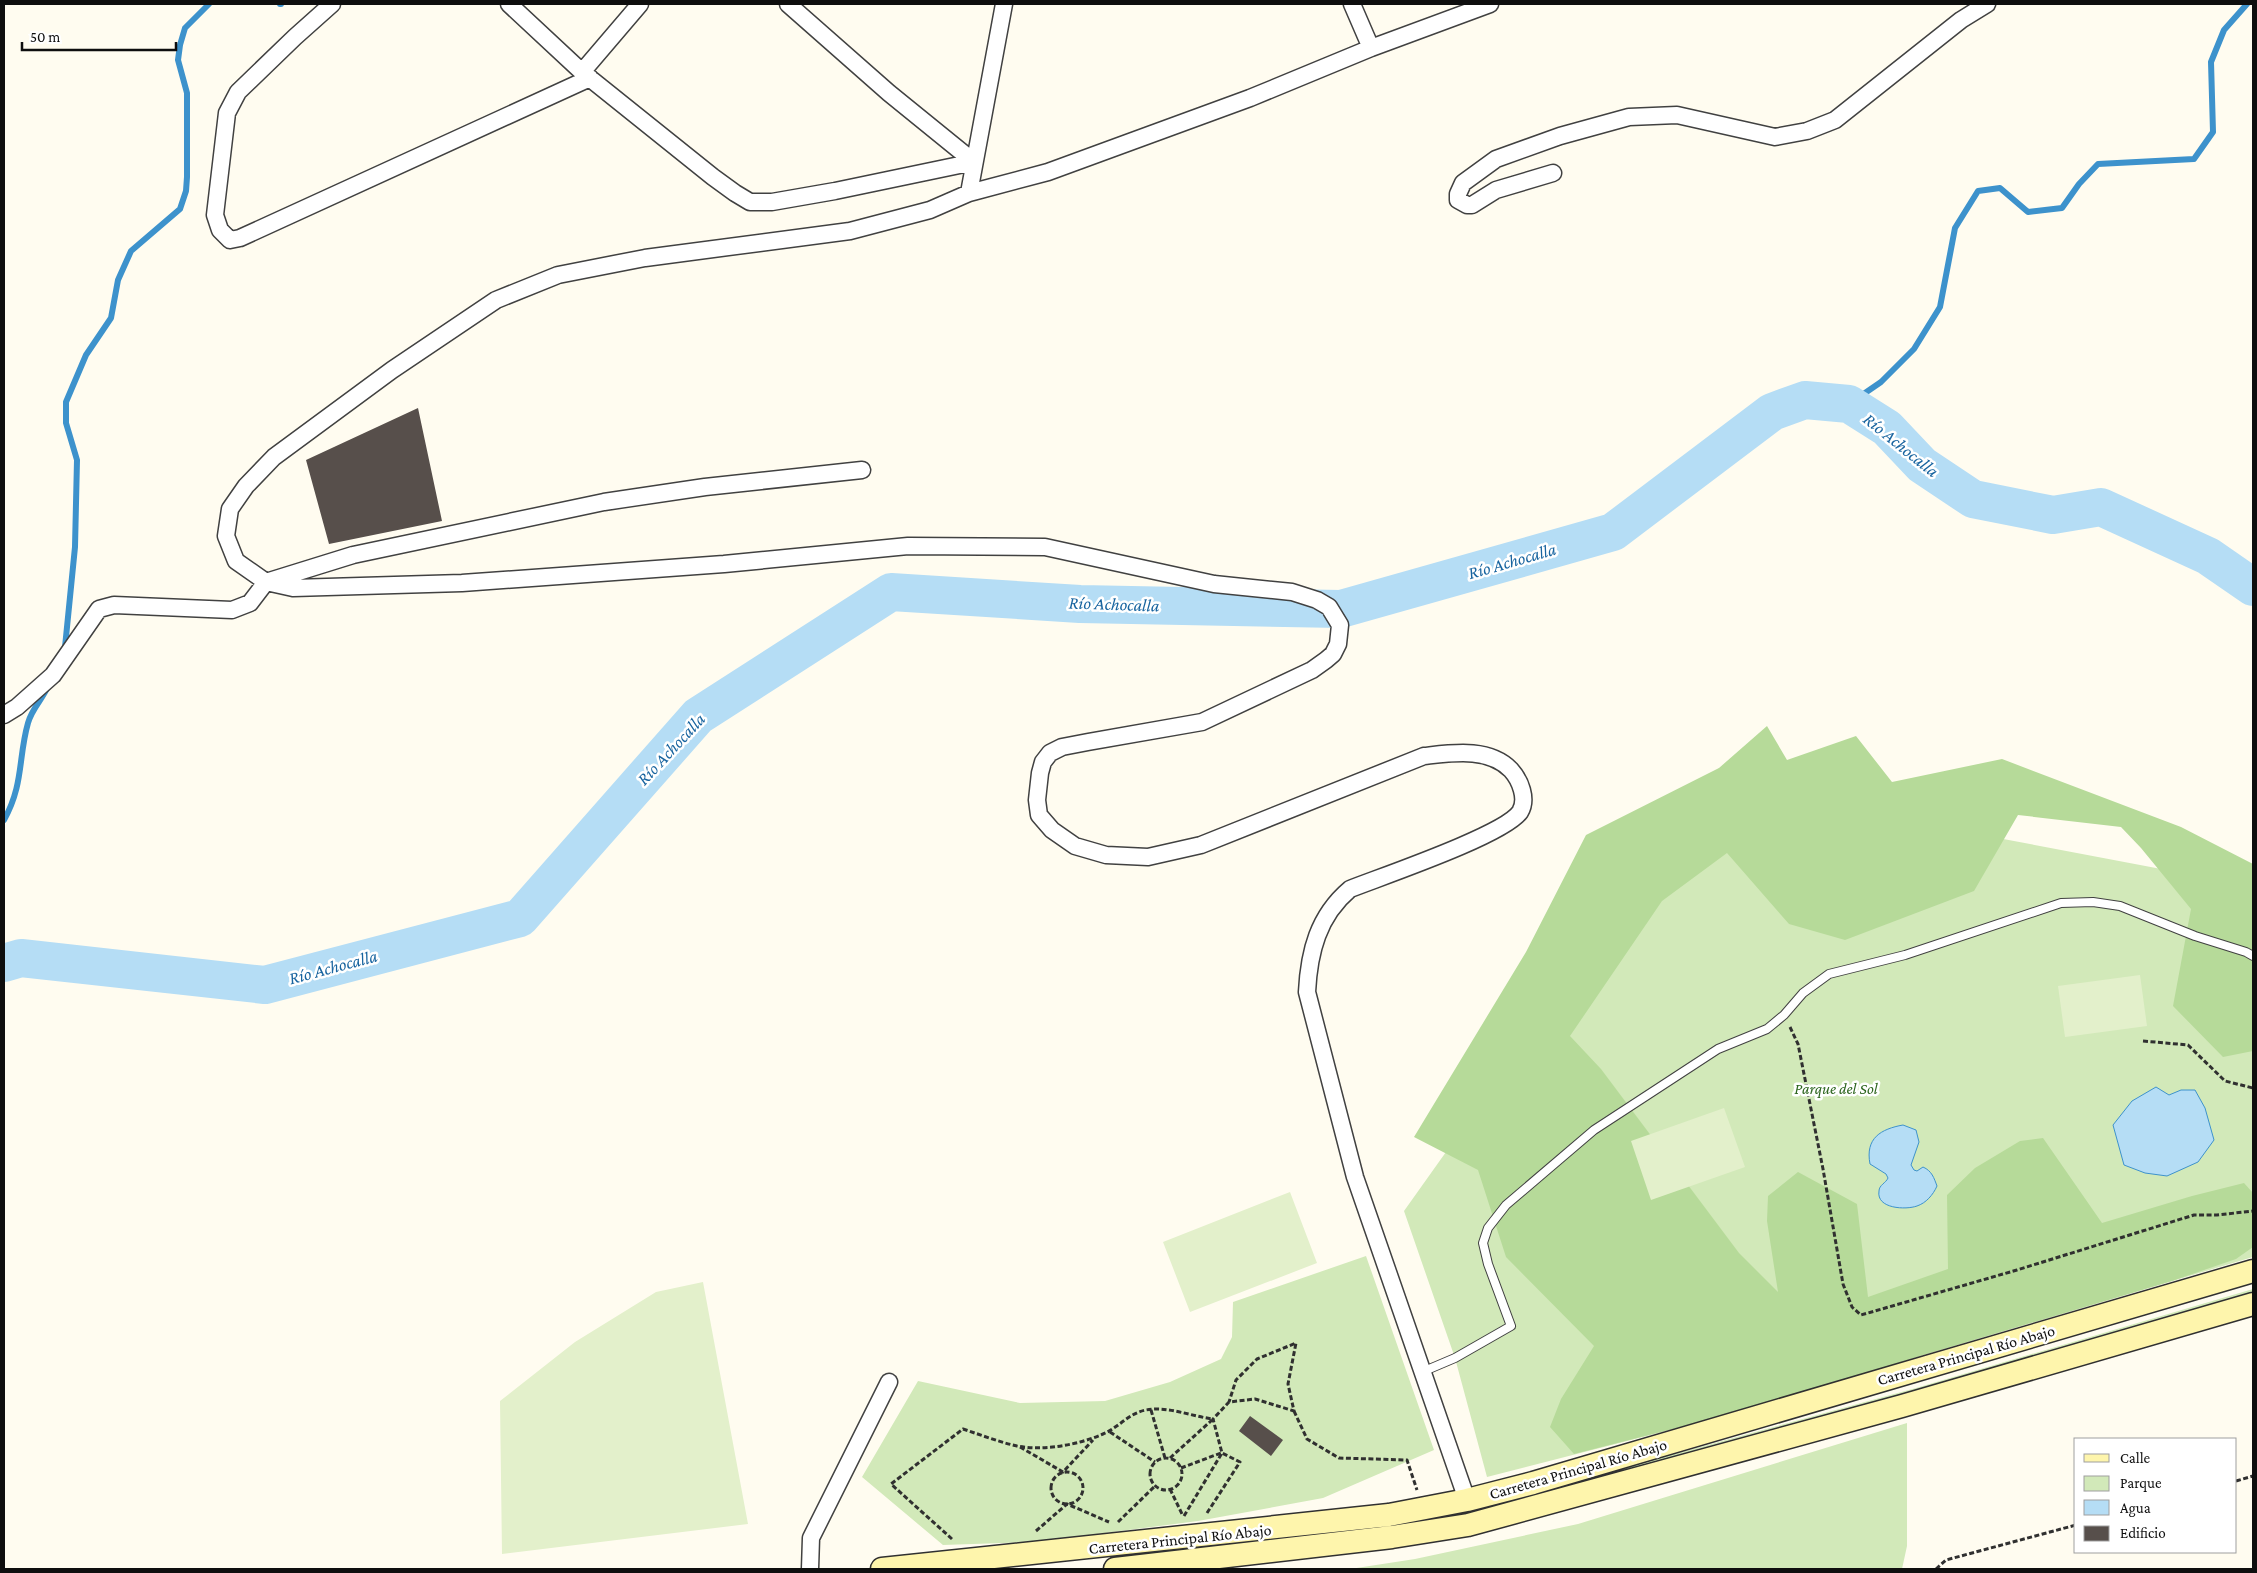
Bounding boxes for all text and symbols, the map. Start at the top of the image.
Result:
scale bar [22,20,176,52]
text: 50 m [30,29,60,45]
water label: Río Achocalla [1859,409,1943,482]
water label: Río Achocalla [1466,539,1559,583]
water label: Río Achocalla [1068,592,1160,616]
water label: Río Achocalla [633,709,710,789]
water label: Río Achocalla [287,945,380,988]
park label: Parque del Sol [1794,1080,1879,1098]
street label: Carretera Principal Río Abajo [1875,1322,2057,1389]
street label: Carretera Principal Río Abajo [1487,1436,1669,1503]
legend [2074,1438,2237,1553]
text: Calle [2120,1450,2151,1466]
text: Parque [2120,1475,2162,1492]
text: Agua [2120,1500,2151,1517]
street label: Carretera Principal Río Abajo [1088,1521,1272,1558]
text: Edificio [2120,1525,2166,1541]

